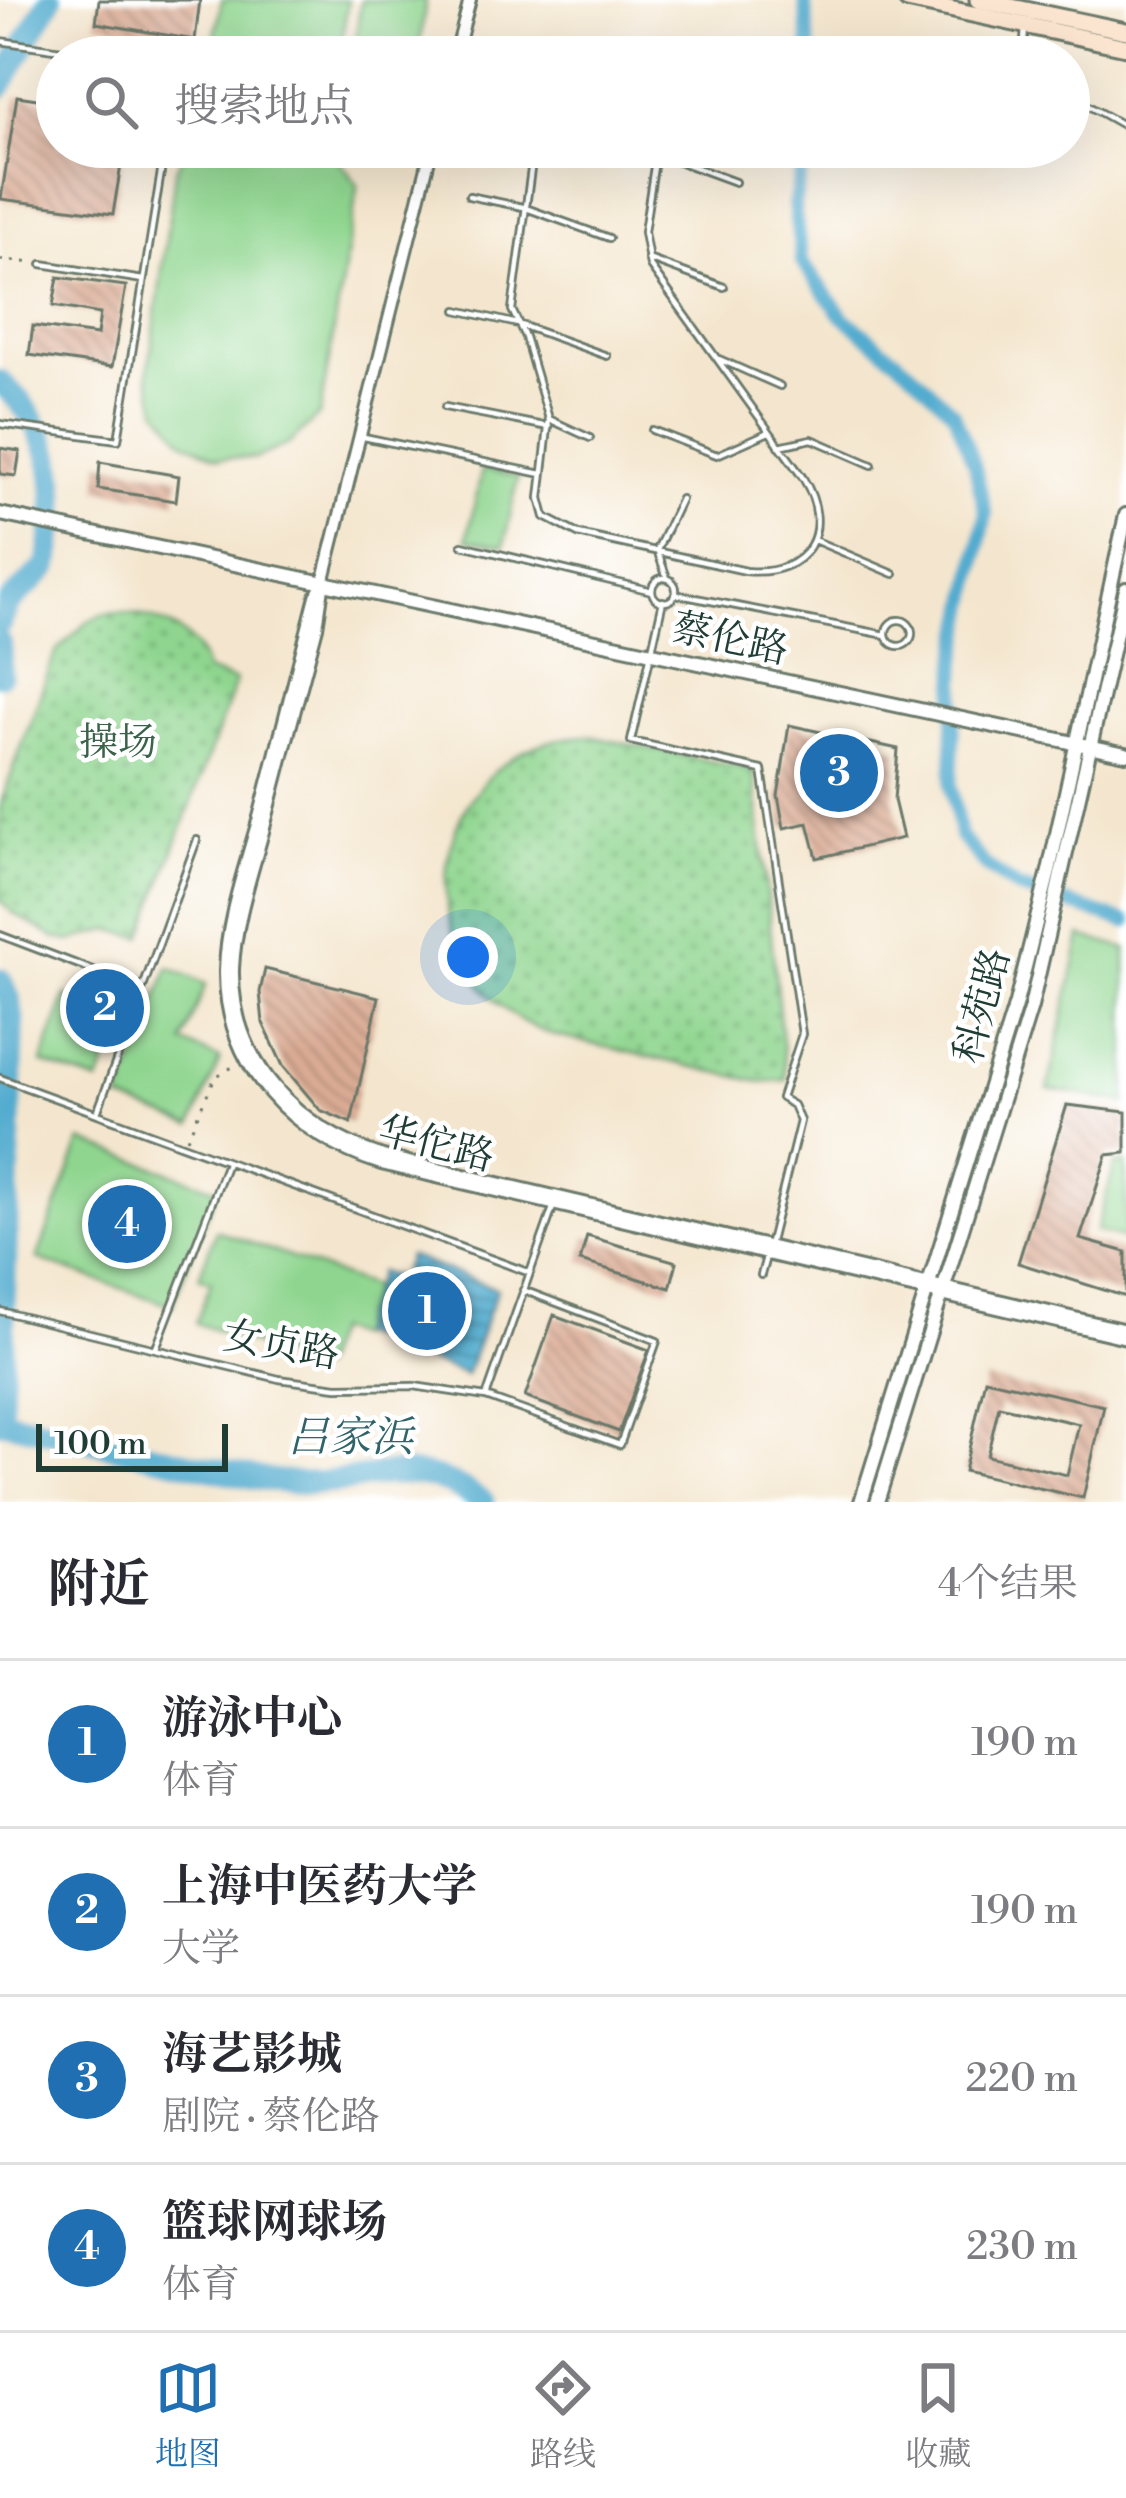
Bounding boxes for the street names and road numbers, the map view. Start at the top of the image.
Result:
street label: 蔡伦路 [668,604,792,676]
street label: 科苑路 [944,943,1022,1069]
street label: 华佗路 [373,1107,499,1183]
street label: 女贞路 [219,1312,343,1380]

